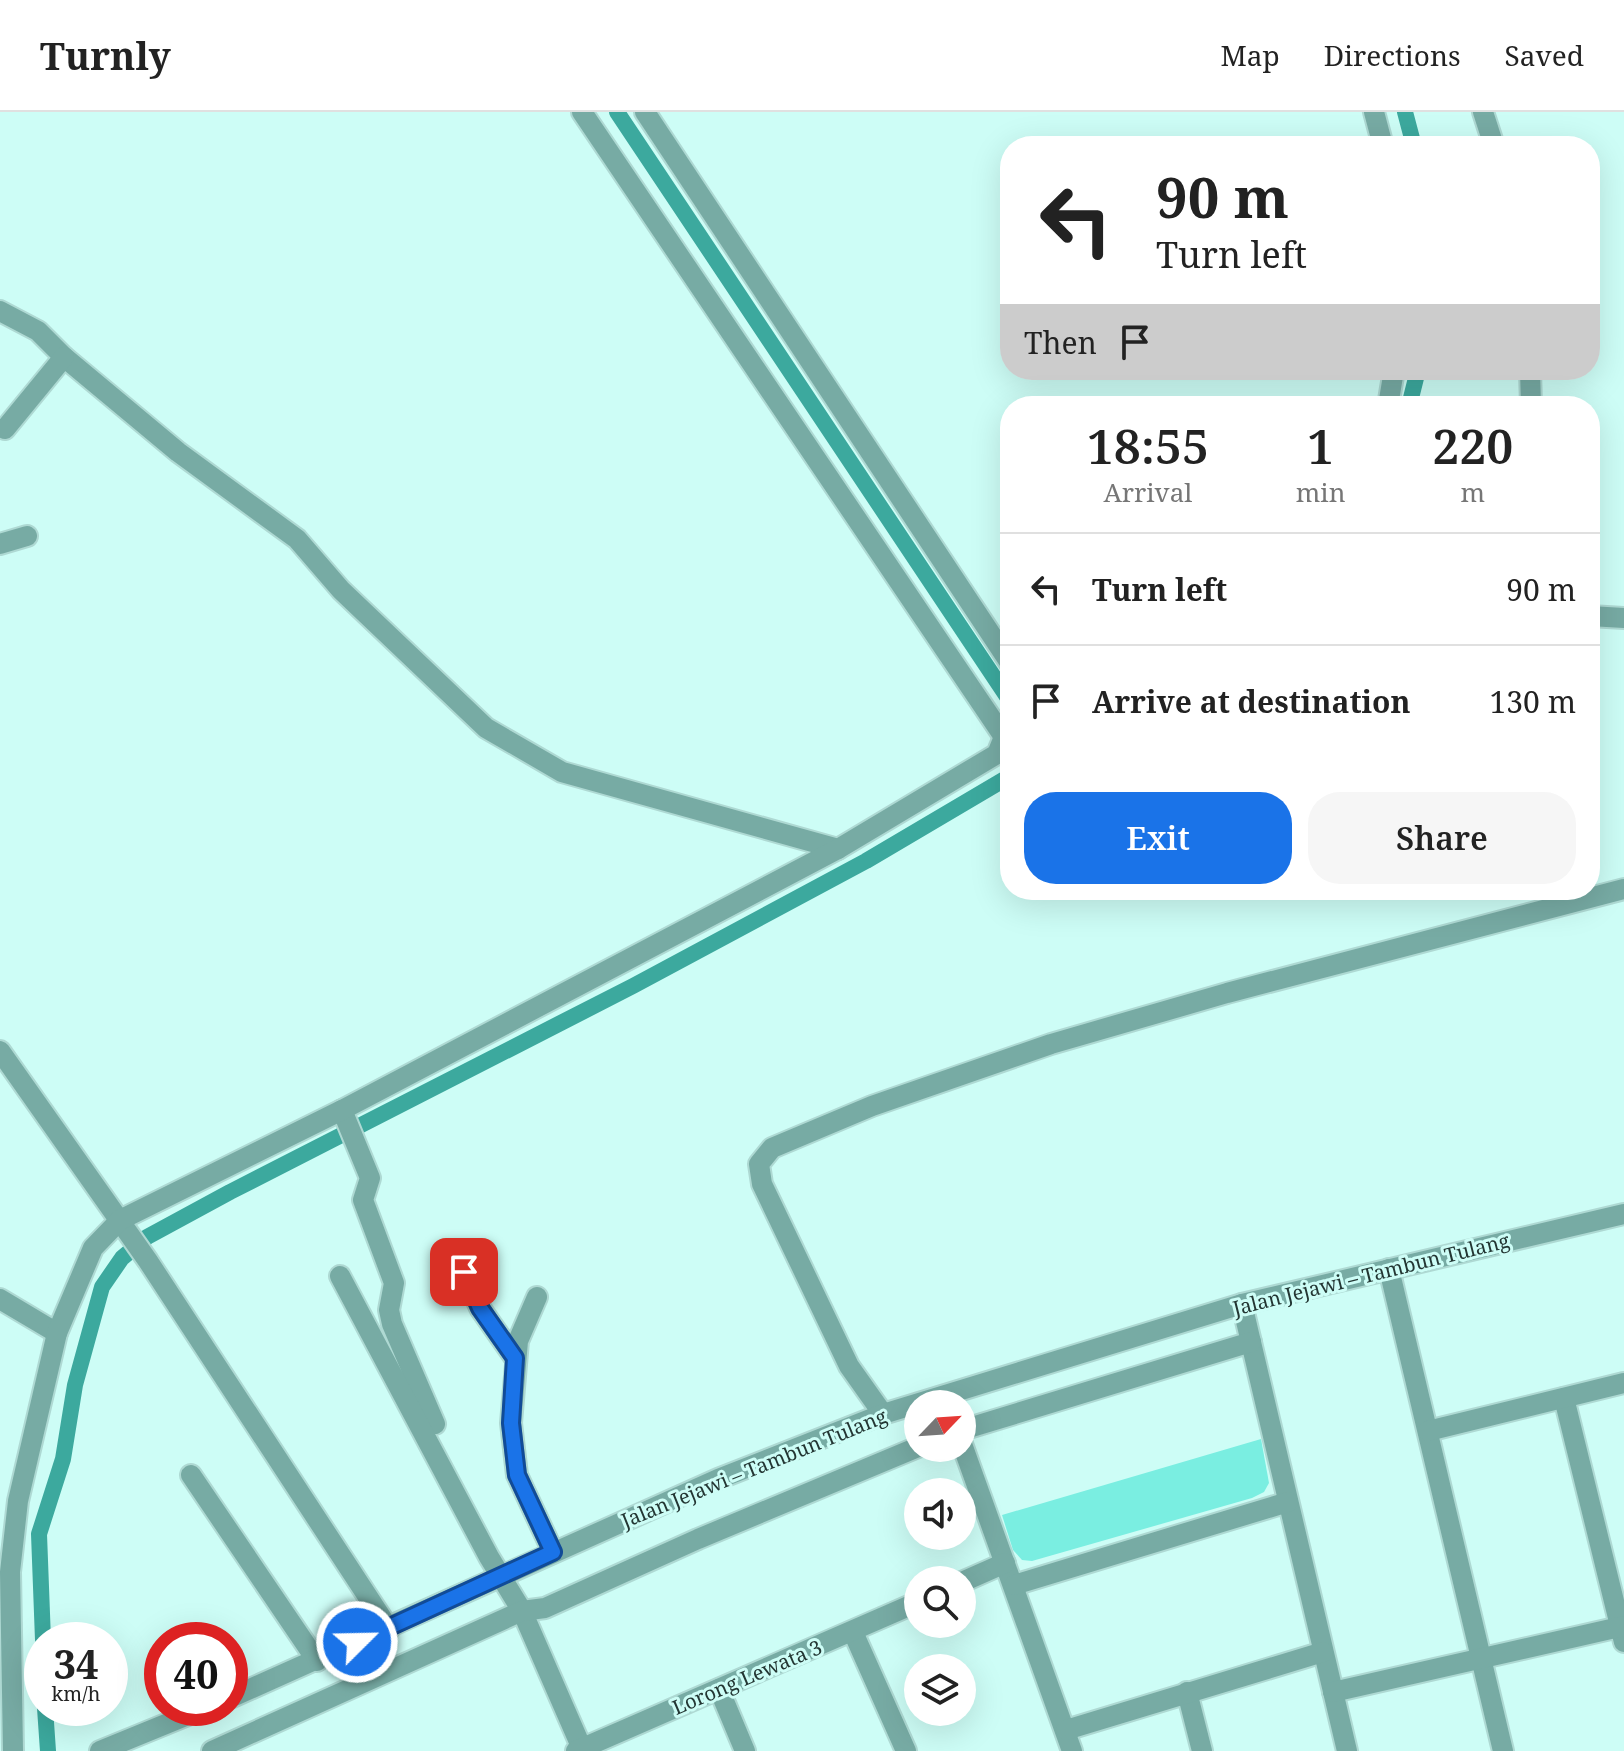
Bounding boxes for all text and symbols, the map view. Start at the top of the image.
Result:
text: Turnly [40,29,171,81]
text: Map [1220,36,1280,74]
text: Directions [1324,36,1461,74]
text: Saved [1505,36,1584,74]
text: 90 m [1156,158,1289,234]
icon: left [1024,168,1128,272]
text: Turn left [1156,230,1307,279]
icon: arrive [1113,320,1157,364]
text: Then [1024,322,1097,363]
text: 18:55 [1087,413,1209,478]
text: 1 [1307,413,1334,478]
text: 220 [1432,413,1513,478]
text: Arrival [1103,474,1192,510]
text: min [1296,474,1345,510]
text: m [1460,474,1485,510]
icon: left [1024,567,1068,611]
text: Turn left [1092,569,1227,610]
text: 90 m [1506,569,1576,610]
icon: arrive [1024,679,1068,723]
text: Arrive at destination [1092,681,1411,722]
text: 130 m [1490,681,1576,722]
button: Exit [1024,792,1292,884]
button: Share [1308,792,1576,884]
street label: Jalan Jejawi – Tambun Tulang [1229,1226,1512,1322]
pin [430,1238,498,1306]
icon: arrive [442,1250,486,1294]
north arrow [904,1390,976,1462]
map controls [904,1390,976,1726]
street label: Jalan Jejawi – Tambun Tulang [616,1402,891,1534]
button: sound [904,1478,976,1550]
button: search [904,1566,976,1638]
position arrow [315,1600,399,1684]
speed limit sign: 40 [144,1622,248,1726]
street label: Lorong Lewata 3 [668,1633,826,1721]
text: 34 [53,1636,99,1691]
button: layers [904,1654,976,1726]
text: km/h [51,1680,101,1707]

